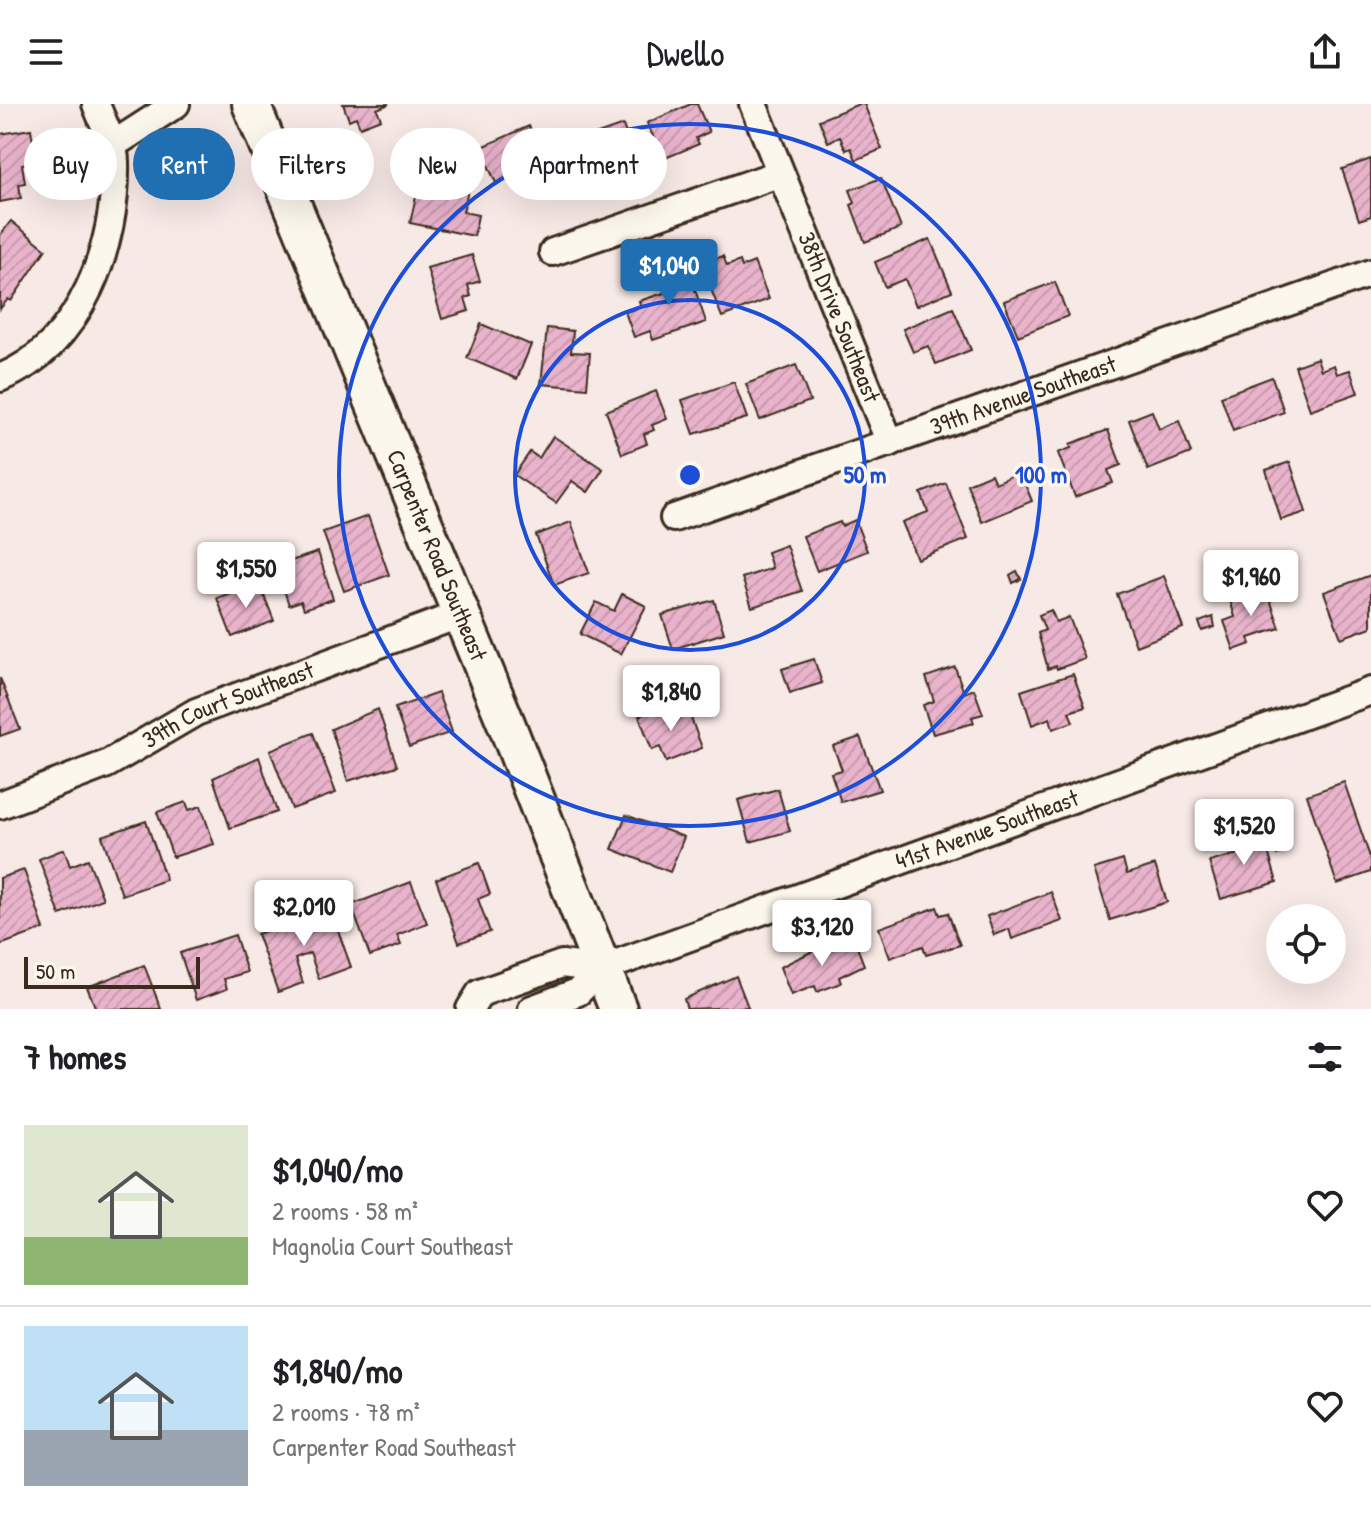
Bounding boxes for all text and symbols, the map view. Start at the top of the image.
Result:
text: Dwello [646,28,725,77]
icon: menu [24,30,68,74]
icon: share [1303,30,1347,74]
chip: Buy [24,128,117,200]
chip: Rent [133,128,235,200]
chip: Filters [251,128,374,200]
chip: New [390,128,485,200]
chip: Apartment [501,128,667,200]
street label: 38th Drive Southeast [791,227,889,407]
pin: $1,040 [604,239,734,307]
text: $1,040 [639,247,699,282]
street label: 39th Avenue Southeast [925,347,1121,442]
street label: Carpenter Road Southeast [380,445,496,666]
text: 50 m [844,458,886,490]
text: 100 m [1015,458,1067,490]
centre of rings [676,461,704,489]
pin: $1,550 [181,542,311,610]
text: $1,550 [215,550,277,585]
pin: $1,960 [1186,550,1316,618]
text: $1,960 [1221,558,1281,593]
street label: 39th Court Southeast [136,653,319,755]
pin: $1,840 [606,665,736,733]
text: $1,840 [641,673,701,708]
street label: 41st Avenue Southeast [891,781,1083,876]
pin: $1,520 [1179,799,1309,867]
text: $1,520 [1213,807,1275,842]
pin: $2,010 [239,880,369,948]
text: $2,010 [272,888,336,923]
pin: $3,120 [757,900,887,968]
map controls [1266,904,1346,984]
button: locate [1266,904,1346,984]
text: $3,120 [790,908,854,943]
scale bar [24,953,200,989]
text: 50 m [36,956,75,986]
text: 7 homes [24,1034,126,1080]
icon: filters [1303,1035,1347,1079]
text: $1,040/mo [272,1147,403,1193]
icon: home [88,1157,184,1253]
icon: heart [1303,1183,1347,1227]
text: 2 rooms · 58 m² [272,1193,418,1228]
text: Magnolia Court Southeast [272,1228,513,1263]
text: $1,840/mo [272,1348,402,1394]
icon: home [88,1358,184,1454]
icon: heart [1303,1384,1347,1428]
text: 2 rooms · 78 m² [272,1394,420,1429]
text: Carpenter Road Southeast [272,1429,516,1464]

